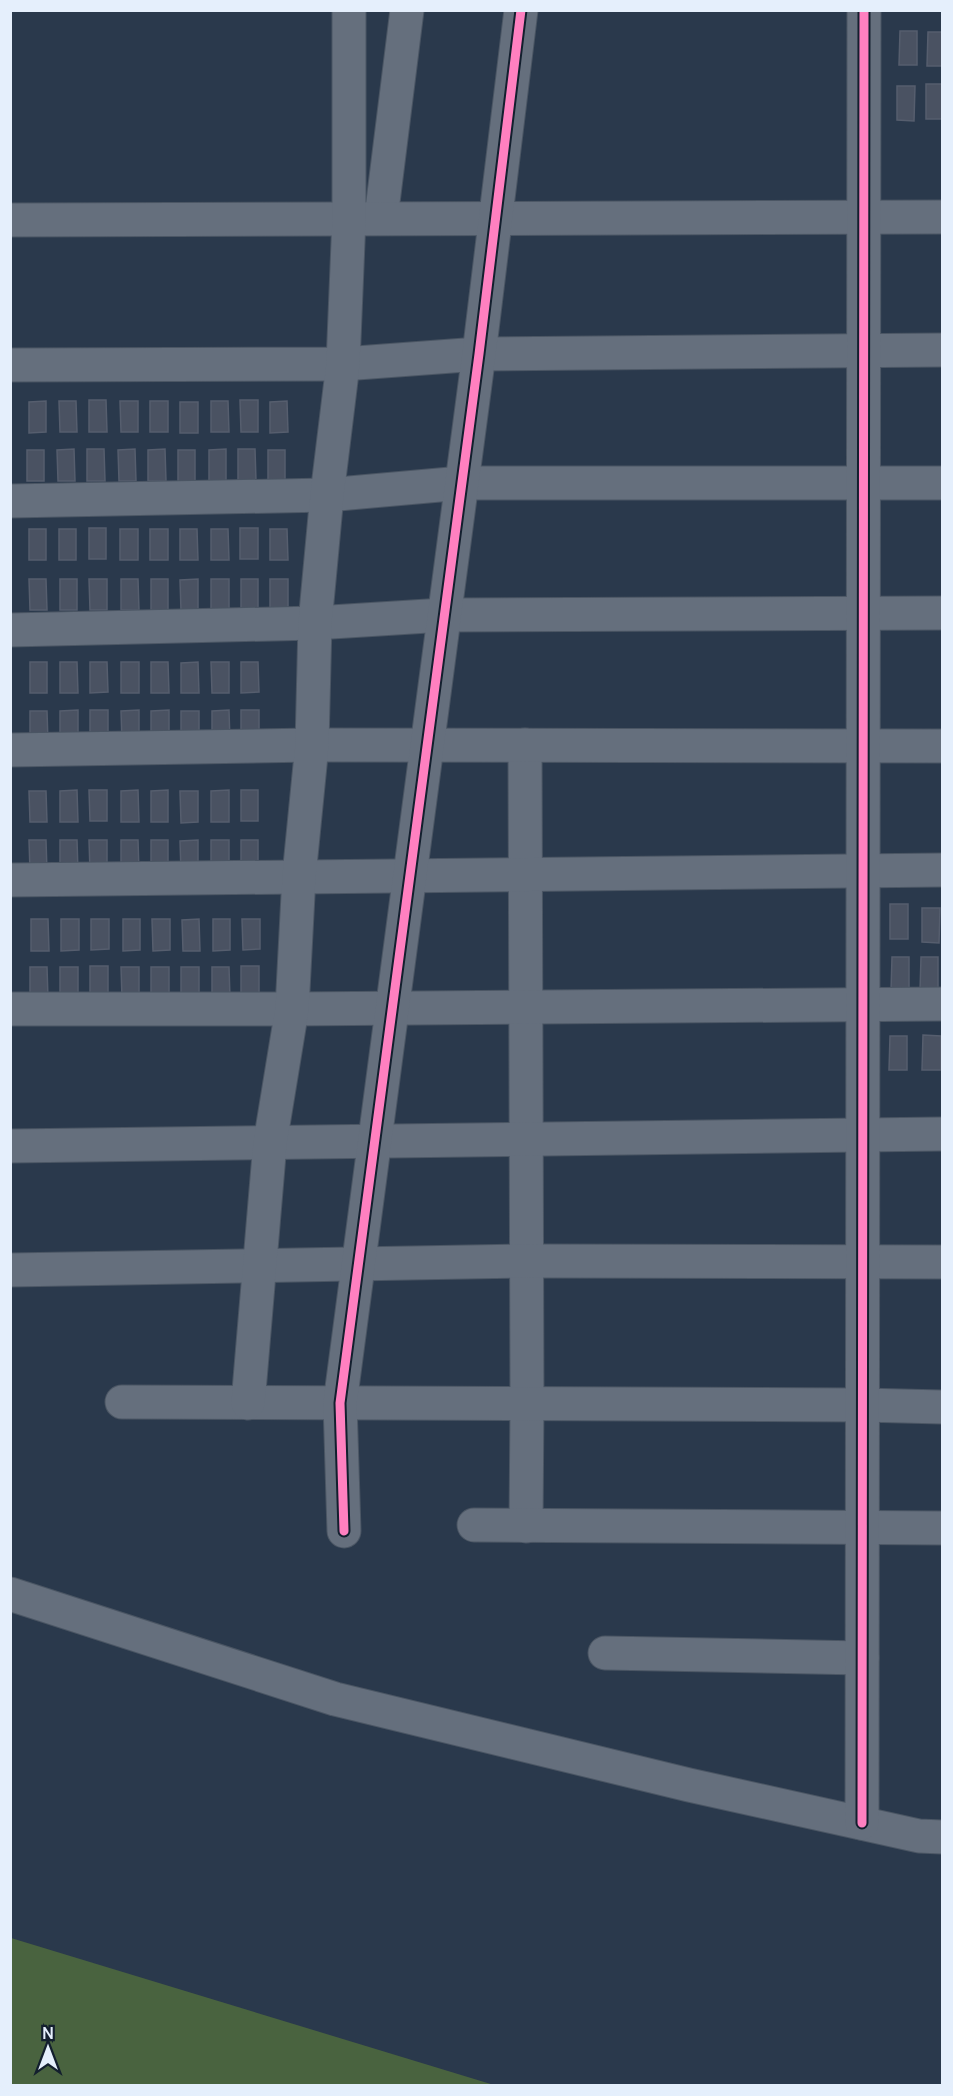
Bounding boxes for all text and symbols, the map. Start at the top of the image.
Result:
north arrow [18,2018,78,2078]
text: N [42,2022,54,2044]

